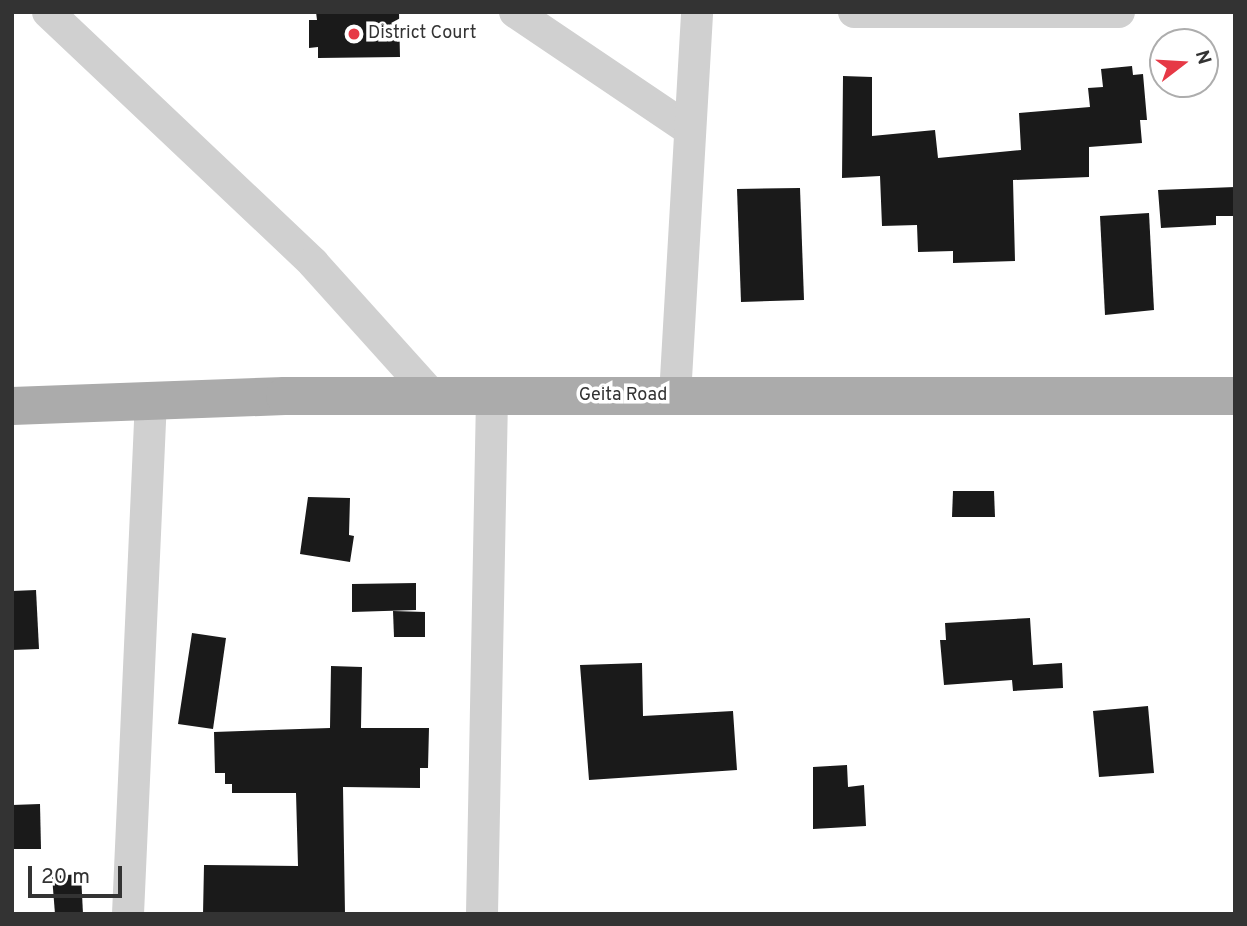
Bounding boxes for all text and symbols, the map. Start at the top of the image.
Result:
place label: District Court [368,23,477,45]
marker: District Court [346,26,362,42]
north arrow [1149,28,1219,98]
text: N [1189,47,1216,67]
street label: Geita Road [579,385,667,407]
scale bar [32,852,126,896]
text: 20 m [41,864,90,891]

